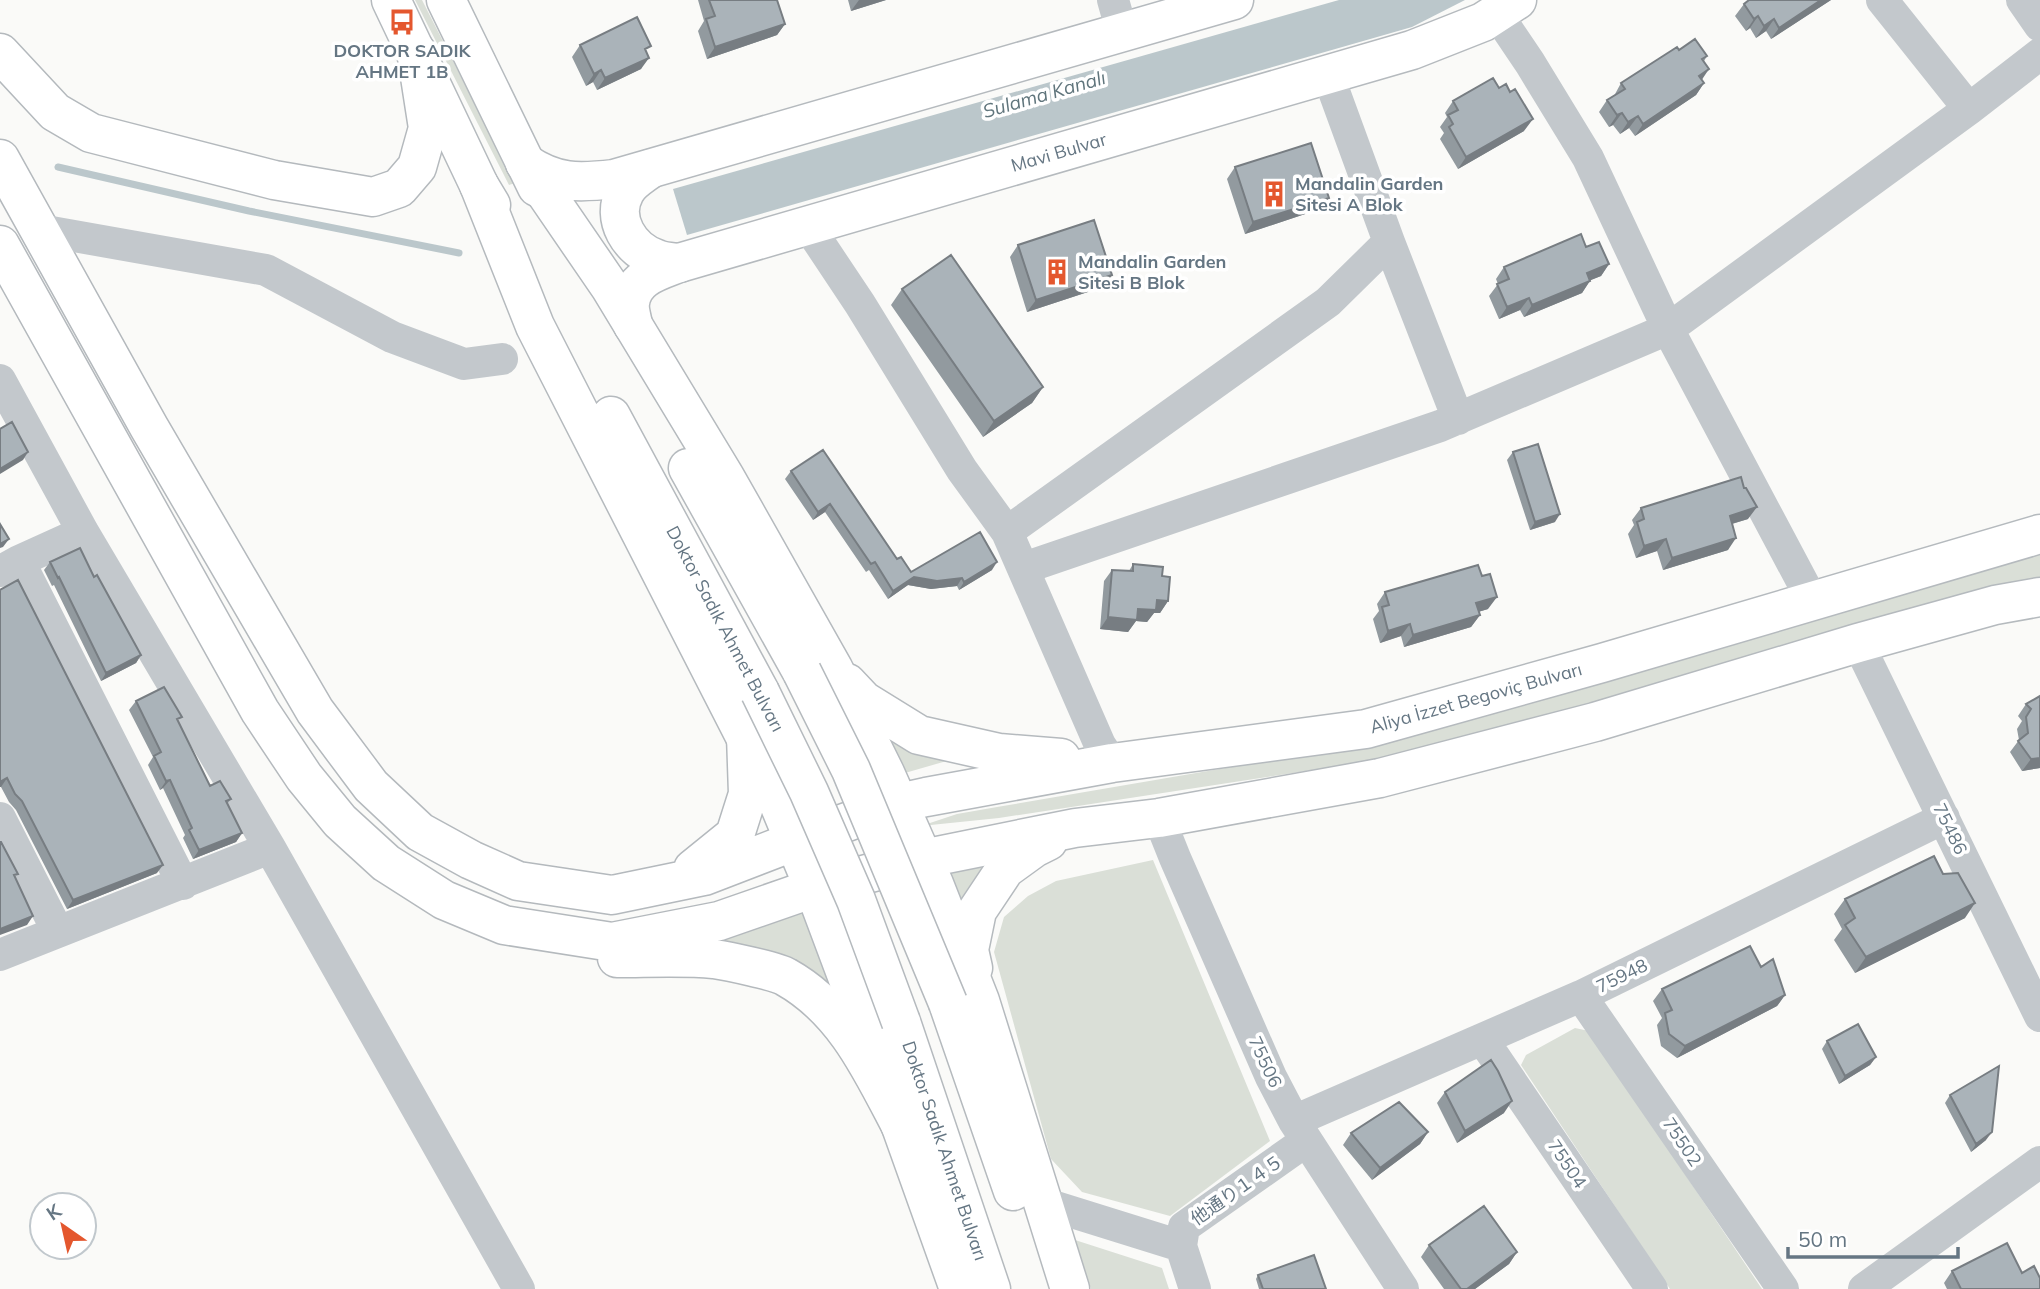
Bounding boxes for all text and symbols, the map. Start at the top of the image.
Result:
bus stop icon: DOKTOR SADIK AHMET 1B [387,7,417,37]
place label: DOKTOR SADIK AHMET 1B [333,39,472,83]
water label: Sulama Kanalı [980,65,1108,123]
street label: Mavi Bulvar [1008,127,1110,177]
place label: Mandalin Garden Sitesi A Blok [1295,172,1443,216]
building icon: Mandalin Garden Sitesi A Blok [1259,179,1289,209]
place label: Mandalin Garden Sitesi B Blok [1078,250,1226,294]
building icon: Mandalin Garden Sitesi B Blok [1042,257,1072,287]
street label: Doktor Sadık Ahmet Bulvarı [661,522,790,736]
street label: Aliya İzzet Begoviç Bulvarı [1367,657,1585,738]
street label: 75486 [1928,799,1973,858]
street label: 75948 [1592,953,1651,998]
street label: 75506 [1244,1032,1287,1091]
street label: Doktor Sadık Ahmet Bulvarı [897,1038,993,1263]
street label: 75502 [1658,1113,1707,1171]
street label: 75504 [1543,1135,1592,1193]
street label: 他通り１４５ [1186,1149,1288,1230]
north arrow [28,1191,98,1261]
text: K [42,1198,67,1225]
scale bar [1788,1216,1958,1260]
text: 50 m [1798,1226,1847,1252]

